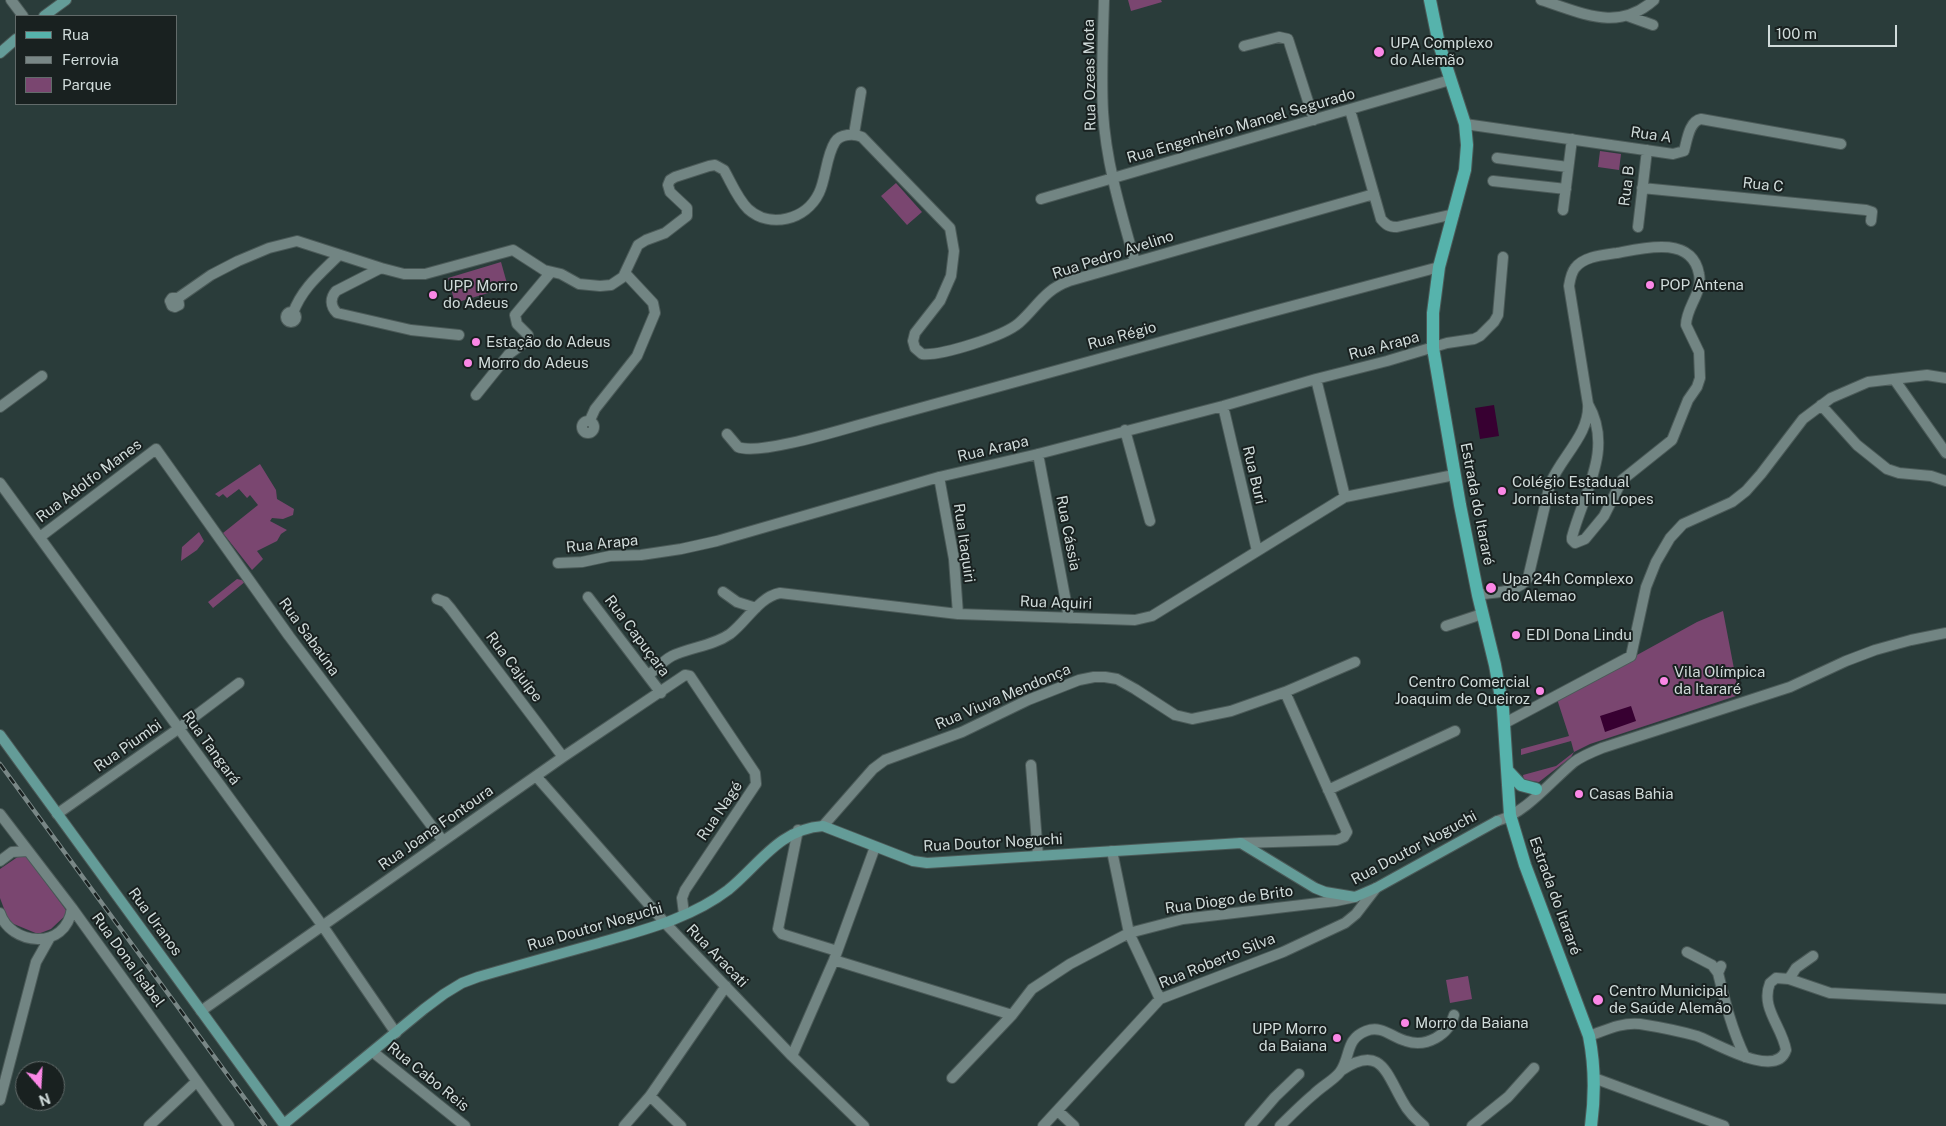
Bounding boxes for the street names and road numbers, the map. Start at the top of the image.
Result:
street label: Rua Ozeas Mota [1080,19,1100,131]
street label: Rua Engenheiro Manoel Segurado [1125,85,1357,167]
street label: Rua A [1629,123,1673,147]
street label: Rua B [1616,165,1638,207]
street label: Rua C [1742,174,1784,196]
street label: Rua Pedro Avelino [1050,227,1176,283]
street label: Rua Régio [1086,318,1158,354]
street label: Rua Arapa [1347,328,1421,364]
street label: Rua Arapa [956,432,1030,466]
street label: Rua Adolfo Manes [33,436,145,526]
street label: Estrada do Itararé [1456,441,1498,567]
street label: Rua Buri [1239,444,1269,506]
street label: Rua Cássia [1052,494,1084,572]
street label: Rua Itaquiri [950,502,978,584]
street label: Rua Arapa [565,531,639,557]
street label: Rua Capuçara [601,592,673,680]
street label: Rua Aquiri [1020,593,1092,613]
street label: Rua Sabaúna [275,595,343,679]
street label: Rua Cajuípe [482,628,546,706]
street label: Rua Viuva Mendonça [933,660,1073,734]
street label: Rua Tangará [178,708,244,788]
street label: Rua Piumbi [91,716,165,776]
street label: Rua Nagé [694,778,746,844]
street label: Rua Joana Fontoura [375,782,497,874]
street label: Rua Doutor Noguchi [1348,807,1480,889]
street label: Rua Doutor Noguchi [923,830,1063,856]
street label: Estrada do Itararé [1525,834,1585,958]
street label: Rua Diogo de Brito [1164,882,1294,918]
street label: Rua Uranos [124,884,186,960]
street label: Rua Doutor Noguchi [525,899,665,955]
street label: Rua Dona Isabel [88,909,168,1011]
street label: Rua Aracati [682,921,752,991]
street label: Rua Roberto Silva [1156,929,1278,993]
street label: Rua Cabo Reis [383,1039,473,1115]

